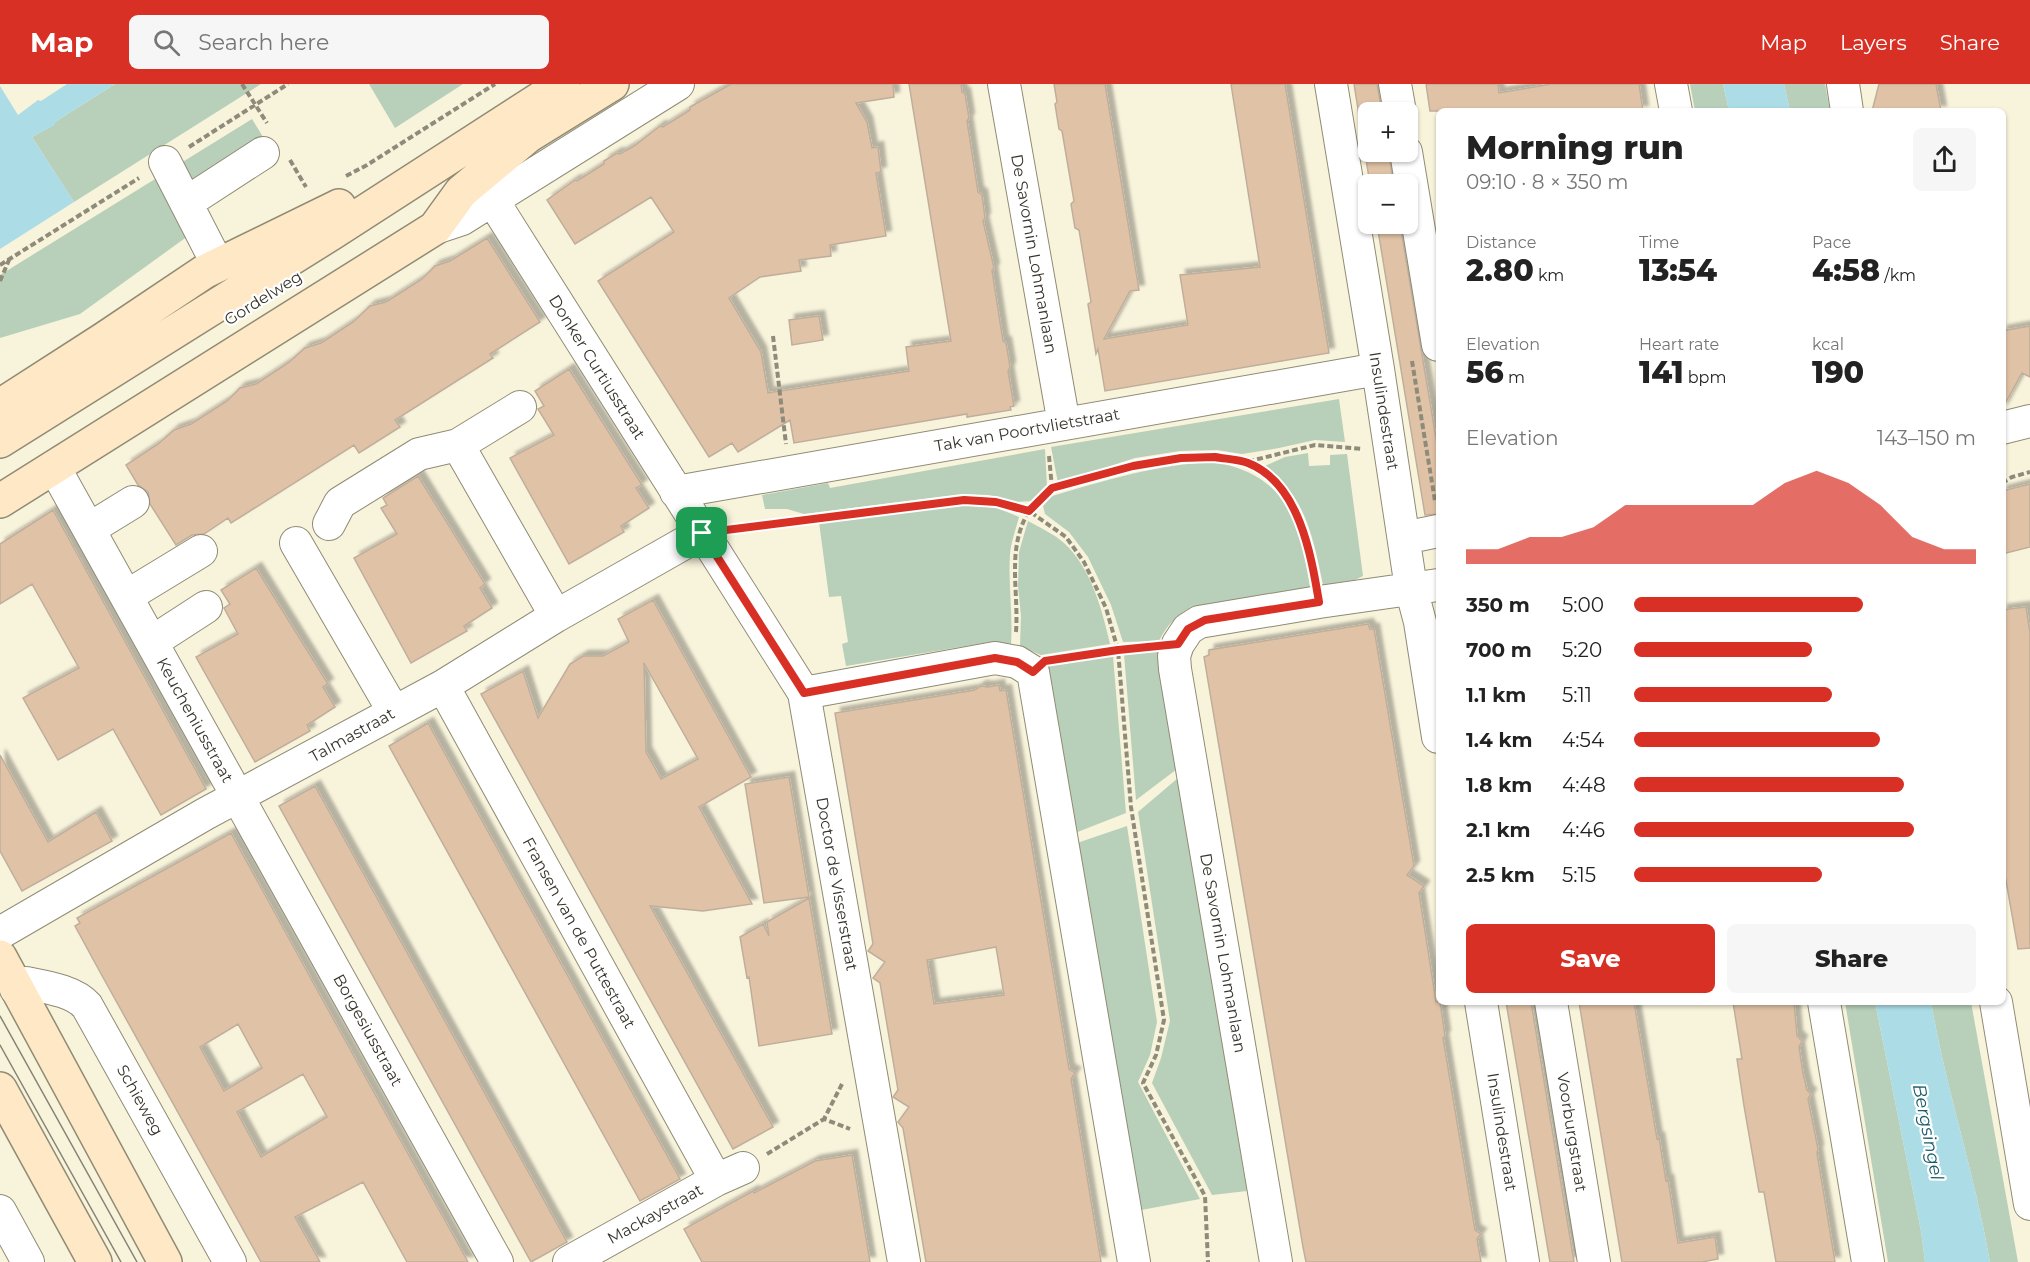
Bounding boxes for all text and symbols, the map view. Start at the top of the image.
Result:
search box [129,15,549,69]
text: Map [30,25,93,59]
icon: search [150,26,183,59]
text: Search here [198,29,329,56]
text: Map [1760,30,1807,55]
text: Layers [1840,30,1907,55]
text: Share [1940,30,2000,55]
map controls [1358,102,1418,234]
button: + [1358,102,1418,162]
text: Morning run [1466,127,1684,167]
button: share [1913,128,1976,191]
street label: De Savornin Lohmanlaan [1007,153,1061,355]
text: 09:10 · 8 × 350 m [1466,170,1628,194]
button: − [1358,174,1418,234]
text: Distance [1466,233,1536,252]
text: Time [1639,233,1679,252]
text: Pace [1812,233,1851,252]
text: 2.80 [1466,252,1534,289]
text: 13:54 [1639,252,1717,289]
text: 4:58 [1812,252,1880,289]
text: km [1534,266,1564,285]
text: /km [1880,266,1916,285]
street label: Gordelweg [221,267,305,329]
street label: Donker Curtiusstraat [545,291,650,443]
text: Elevation [1466,335,1540,354]
text: Heart rate [1639,335,1719,354]
text: kcal [1812,335,1844,354]
street label: Insulindestraat [1365,350,1403,472]
text: 56 [1466,354,1504,391]
text: 141 [1639,354,1684,391]
text: 190 [1812,354,1864,391]
text: m [1504,368,1525,387]
text: bpm [1684,368,1726,387]
street label: Tak van Poortvlietstraat [933,404,1122,456]
text: Elevation [1466,426,1558,450]
text: 143–150 m [1877,426,1976,450]
pin [676,507,727,558]
icon: arrive [685,516,718,549]
text: 350 m [1466,593,1530,617]
text: 5:00 [1562,593,1604,617]
text: 700 m [1466,638,1532,662]
text: 5:20 [1562,638,1602,662]
street label: Keucheniusstraat [153,654,237,786]
text: 1.1 km [1466,683,1526,707]
text: 5:11 [1562,683,1592,707]
street label: Talmastraat [306,704,398,766]
text: 1.4 km [1466,728,1533,752]
text: 4:54 [1562,728,1604,752]
text: 1.8 km [1466,773,1532,797]
text: 4:48 [1562,773,1606,797]
street label: Doctor de Visserstraat [812,796,862,973]
text: 2.1 km [1466,818,1530,842]
text: 4:46 [1562,818,1605,842]
street label: Fransen van de Puttestraat [518,834,640,1032]
street label: De Savornin Lohmanlaan [1196,852,1250,1054]
text: 2.5 km [1466,863,1535,887]
text: 5:15 [1562,863,1596,887]
button: Save [1466,924,1715,993]
button: Share [1727,924,1976,993]
street label: Borgesiusstraat [329,971,407,1090]
street label: Schieweg [113,1061,167,1139]
street label: Insulindestraat [1483,1071,1521,1193]
street label: Voorburgstraat [1553,1071,1591,1194]
water label: Bergsingel [1908,1082,1948,1182]
street label: Mackaystraat [604,1180,706,1248]

